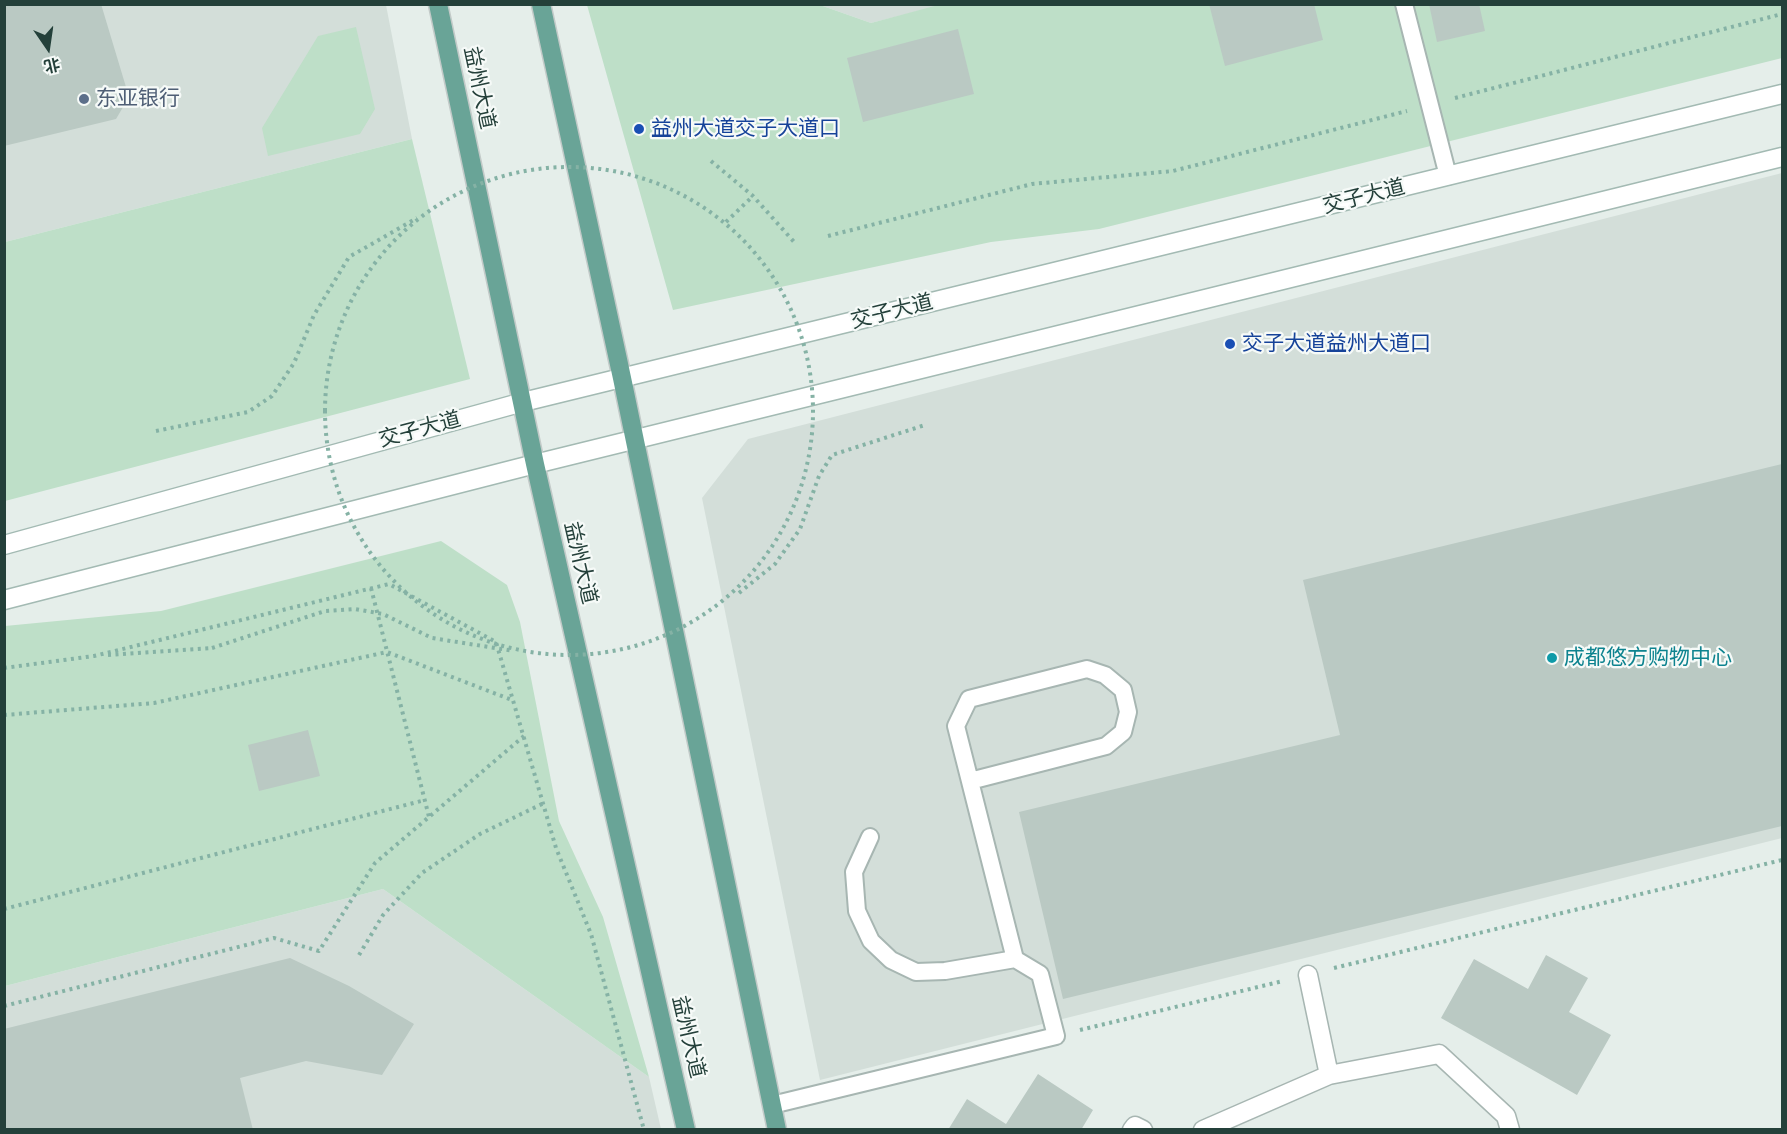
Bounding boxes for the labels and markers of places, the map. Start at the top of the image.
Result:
place label: 东亚银行 [96,86,180,112]
marker: 东亚银行 [77,92,91,106]
place label: 益州大道交子大道口 [651,116,840,142]
marker: 益州大道交子大道口 [632,122,646,136]
place label: 交子大道益州大道口 [1242,331,1431,357]
marker: 交子大道益州大道口 [1223,337,1237,351]
place label: 成都悠方购物中心 [1564,645,1732,671]
marker: 成都悠方购物中心 [1545,651,1559,665]

